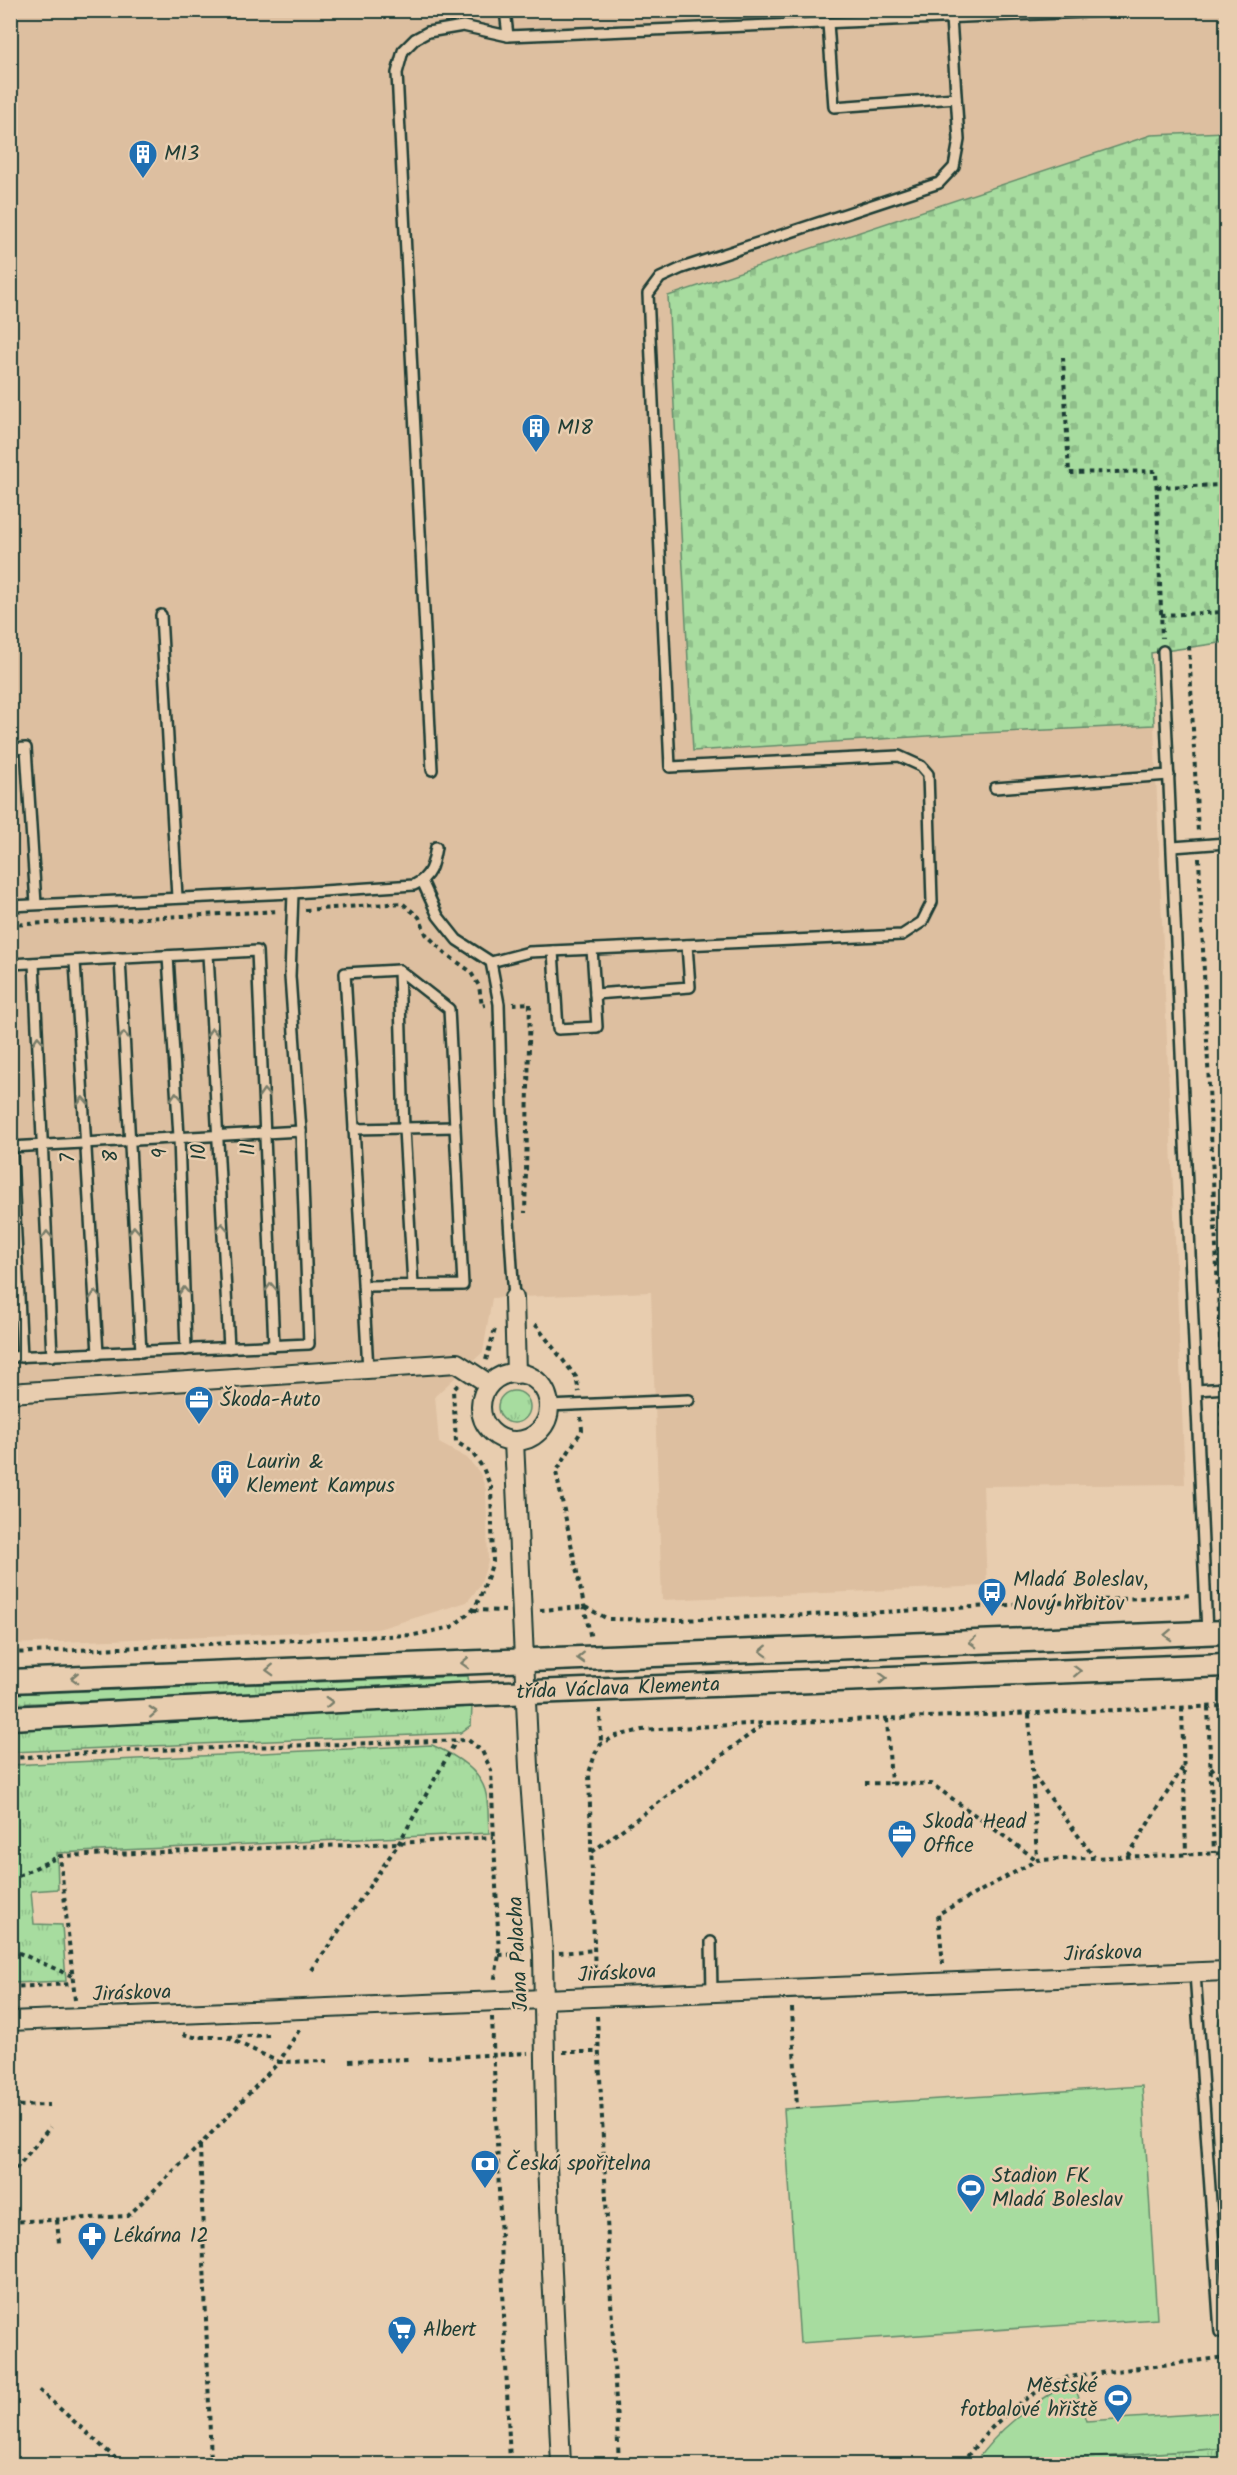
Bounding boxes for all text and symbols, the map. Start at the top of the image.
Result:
building icon: M13 [127,138,159,180]
place label: M13 [164,138,199,171]
building icon: M18 [520,412,552,454]
place label: M18 [557,412,593,445]
one-way arrow [206,1027,219,1036]
one-way arrow [117,1031,130,1040]
one-way arrow [31,1035,44,1044]
one-way arrow [257,1088,270,1097]
one-way arrow [170,1092,183,1101]
one-way arrow [77,1096,90,1105]
street label: 11 [232,1142,266,1156]
street label: 10 [183,1143,217,1161]
street label: 9 [144,1147,178,1159]
street label: 8 [95,1148,129,1163]
street label: 7 [52,1151,86,1164]
one-way arrow [216,1222,229,1231]
one-way arrow [127,1226,140,1235]
one-way arrow [41,1230,54,1239]
one-way arrow [265,1283,278,1292]
one-way arrow [177,1287,190,1296]
one-way arrow [88,1291,101,1300]
office icon: Škoda-Auto [183,1384,215,1426]
place label: Škoda-Auto [220,1384,321,1417]
place label: Laurin & Klement Kampus [246,1446,395,1503]
building icon: Laurin & Klement Kampus [209,1458,241,1500]
place label: Mladá Boleslav, Nový hřbitov [1013,1564,1148,1621]
bus stop icon: Mladá Boleslav, Nový hřbitov [976,1576,1008,1618]
one-way arrow [1164,1628,1173,1641]
one-way arrow [969,1636,978,1649]
one-way arrow [759,1644,768,1657]
one-way arrow [577,1651,586,1664]
one-way arrow [461,1656,470,1669]
one-way arrow [266,1664,275,1677]
one-way arrow [1073,1664,1082,1677]
street label: třída Václava Klementa [516,1668,721,1709]
one-way arrow [71,1672,80,1685]
one-way arrow [878,1672,887,1685]
one-way arrow [325,1696,334,1709]
one-way arrow [148,1705,157,1718]
place label: Skoda Head Office [923,1806,1027,1863]
office icon: Skoda Head Office [886,1818,918,1860]
street label: Jana Palacha [499,1895,539,2013]
street label: Jiráskova [1063,1936,1143,1972]
street label: Jiráskova [577,1955,657,1993]
street label: Jiráskova [92,1976,172,2012]
bank icon: Česká spořitelna [469,2148,501,2190]
place label: Česká spořitelna [506,2148,651,2181]
place label: Stadion FK Mladá Boleslav [992,2160,1123,2217]
sports icon: Stadion FK Mladá Boleslav [955,2172,987,2214]
pharmacy icon: Lékárna 12 [76,2220,108,2262]
place label: Lékárna 12 [113,2220,209,2253]
supermarket icon: Albert [386,2314,418,2356]
place label: Albert [423,2314,477,2347]
place label: Městské fotbalové hřiště [960,2370,1098,2427]
sports icon: Městské fotbalové hřiště [1102,2382,1134,2424]

